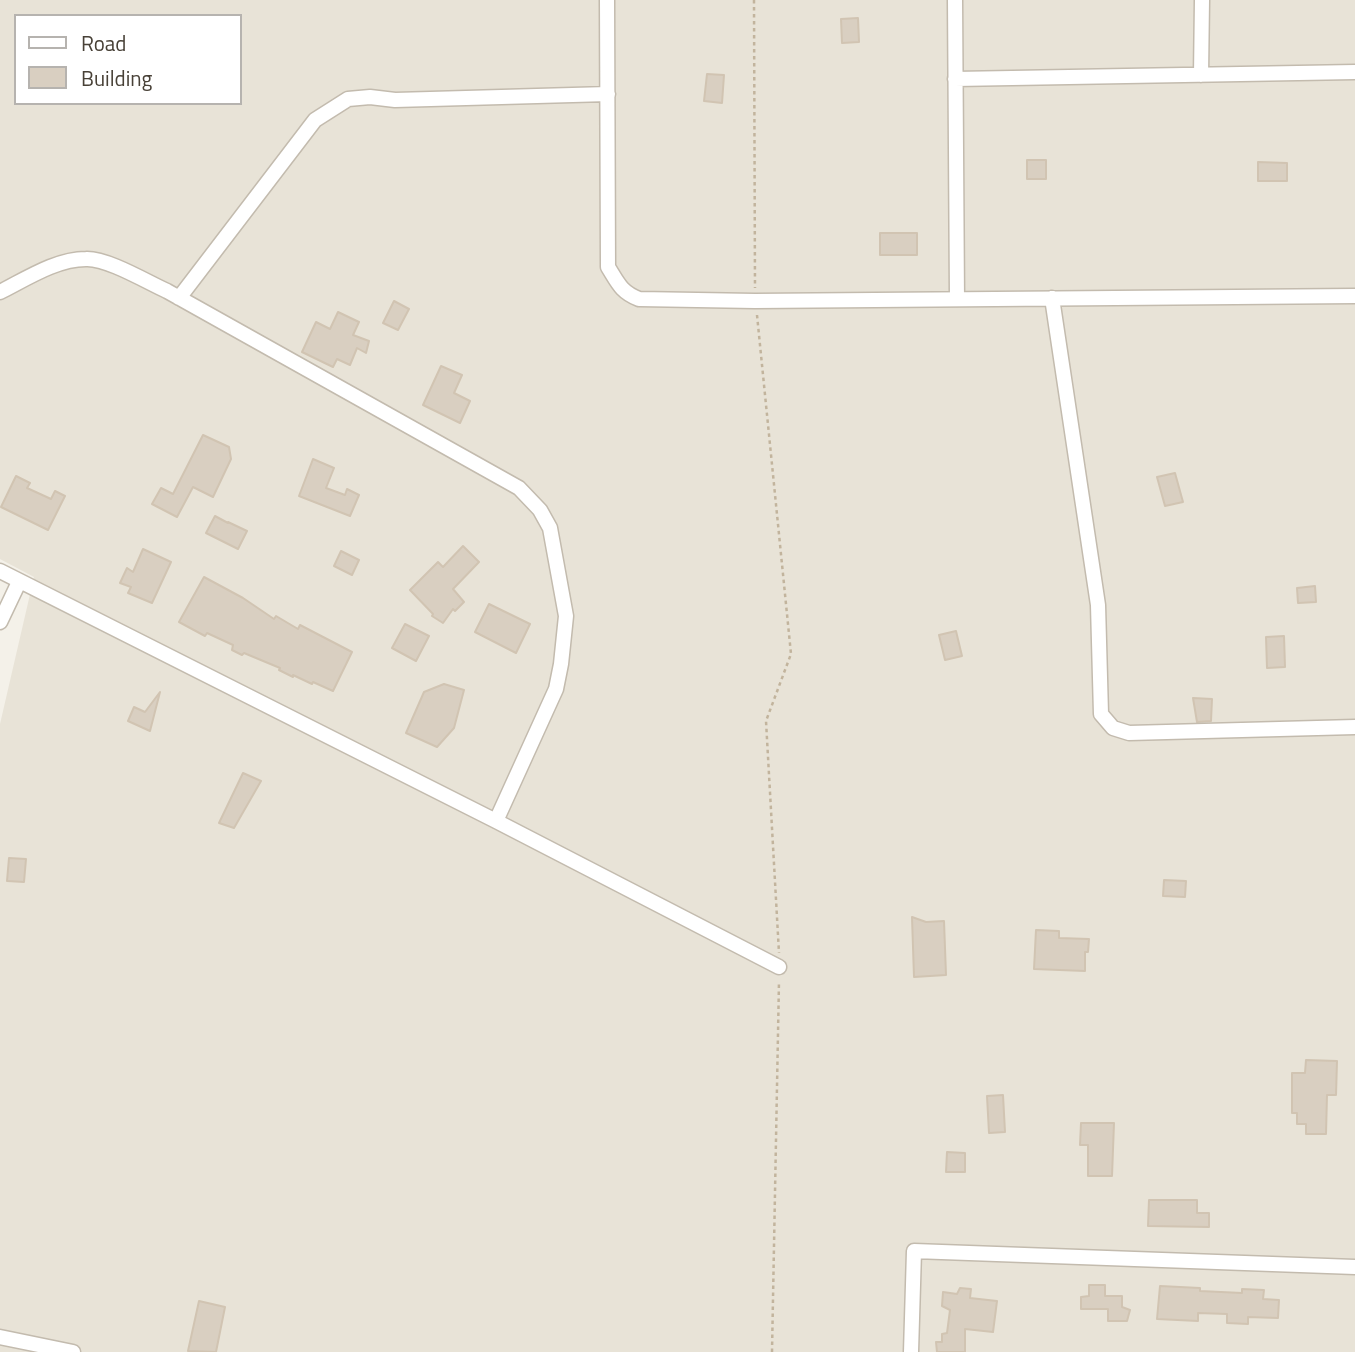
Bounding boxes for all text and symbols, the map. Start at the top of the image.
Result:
legend [14,14,242,105]
text: Road [81,27,126,59]
text: Building [81,62,152,94]

